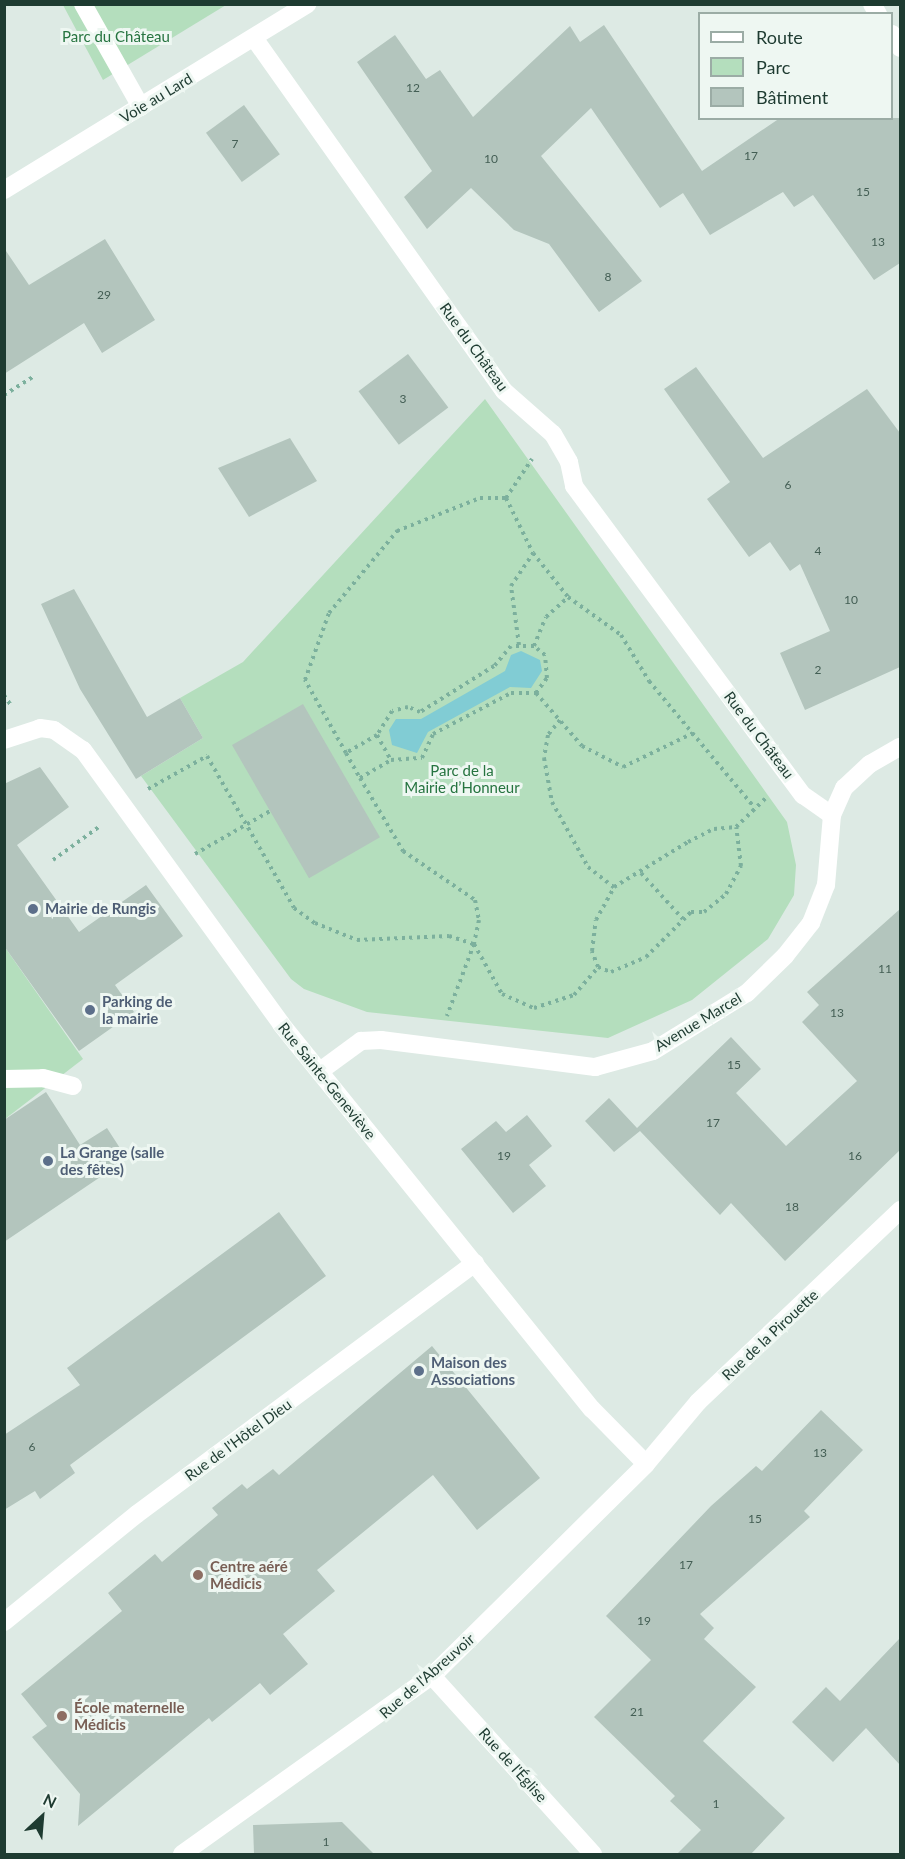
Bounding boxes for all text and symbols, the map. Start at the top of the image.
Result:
legend [698,12,893,120]
text: Route [756,26,803,48]
park label: Parc du Château [62,28,170,46]
text: Parc [756,56,790,78]
street label: Voie au Lard [117,69,195,127]
house number: 12 [406,81,420,95]
text: Bâtiment [756,86,828,108]
house number: 7 [232,137,238,151]
house number: 17 [744,149,758,163]
house number: 10 [484,152,498,166]
house number: 15 [856,185,870,199]
house number: 13 [871,235,885,249]
house number: 8 [605,270,611,284]
house number: 29 [97,288,111,302]
street label: Rue du Château [436,299,512,395]
house number: 3 [400,392,406,406]
house number: 6 [785,478,791,492]
house number: 4 [815,544,821,558]
house number: 10 [844,593,858,607]
house number: 2 [815,663,821,677]
street label: Rue du Château [720,688,798,782]
park label: Parc de la Mairie d’Honneur [404,761,520,796]
place label: Mairie de Rungis [45,900,156,918]
marker: Mairie de Rungis [26,902,40,916]
house number: 11 [878,962,892,976]
street label: Avenue Marcel [651,989,745,1055]
place label: Parking de la mairie [102,992,173,1027]
marker: Parking de la mairie [83,1003,97,1017]
house number: 13 [830,1006,844,1020]
street label: Rue Sainte-Geneviève [274,1019,380,1143]
house number: 15 [727,1058,741,1072]
house number: 17 [706,1116,720,1130]
place label: La Grange (salle des fêtes) [60,1143,164,1178]
house number: 19 [497,1149,511,1163]
house number: 16 [848,1149,862,1163]
marker: La Grange (salle des fêtes) [41,1154,55,1168]
house number: 18 [785,1200,799,1214]
street label: Rue de la Pirouette [718,1286,822,1384]
place label: Maison des Associations [431,1353,515,1388]
marker: Maison des Associations [412,1364,426,1378]
street label: Rue de l'Hôtel Dieu [181,1395,295,1485]
house number: 6 [29,1440,35,1454]
house number: 13 [813,1446,827,1460]
house number: 15 [748,1512,762,1526]
place label: Centre aéré Médicis [210,1557,288,1592]
house number: 17 [679,1558,693,1572]
marker: Centre aéré Médicis [191,1568,205,1582]
house number: 19 [637,1614,651,1628]
street label: Rue de l'Abreuvoir [376,1630,478,1722]
place label: École maternelle Médicis [74,1698,185,1733]
house number: 21 [630,1705,644,1719]
marker: École maternelle Médicis [55,1709,69,1723]
street label: Rue de l'Église [475,1724,551,1806]
north arrow [12,1787,72,1847]
text: N [40,1789,60,1812]
house number: 1 [713,1797,719,1811]
house number: 1 [323,1835,329,1849]

